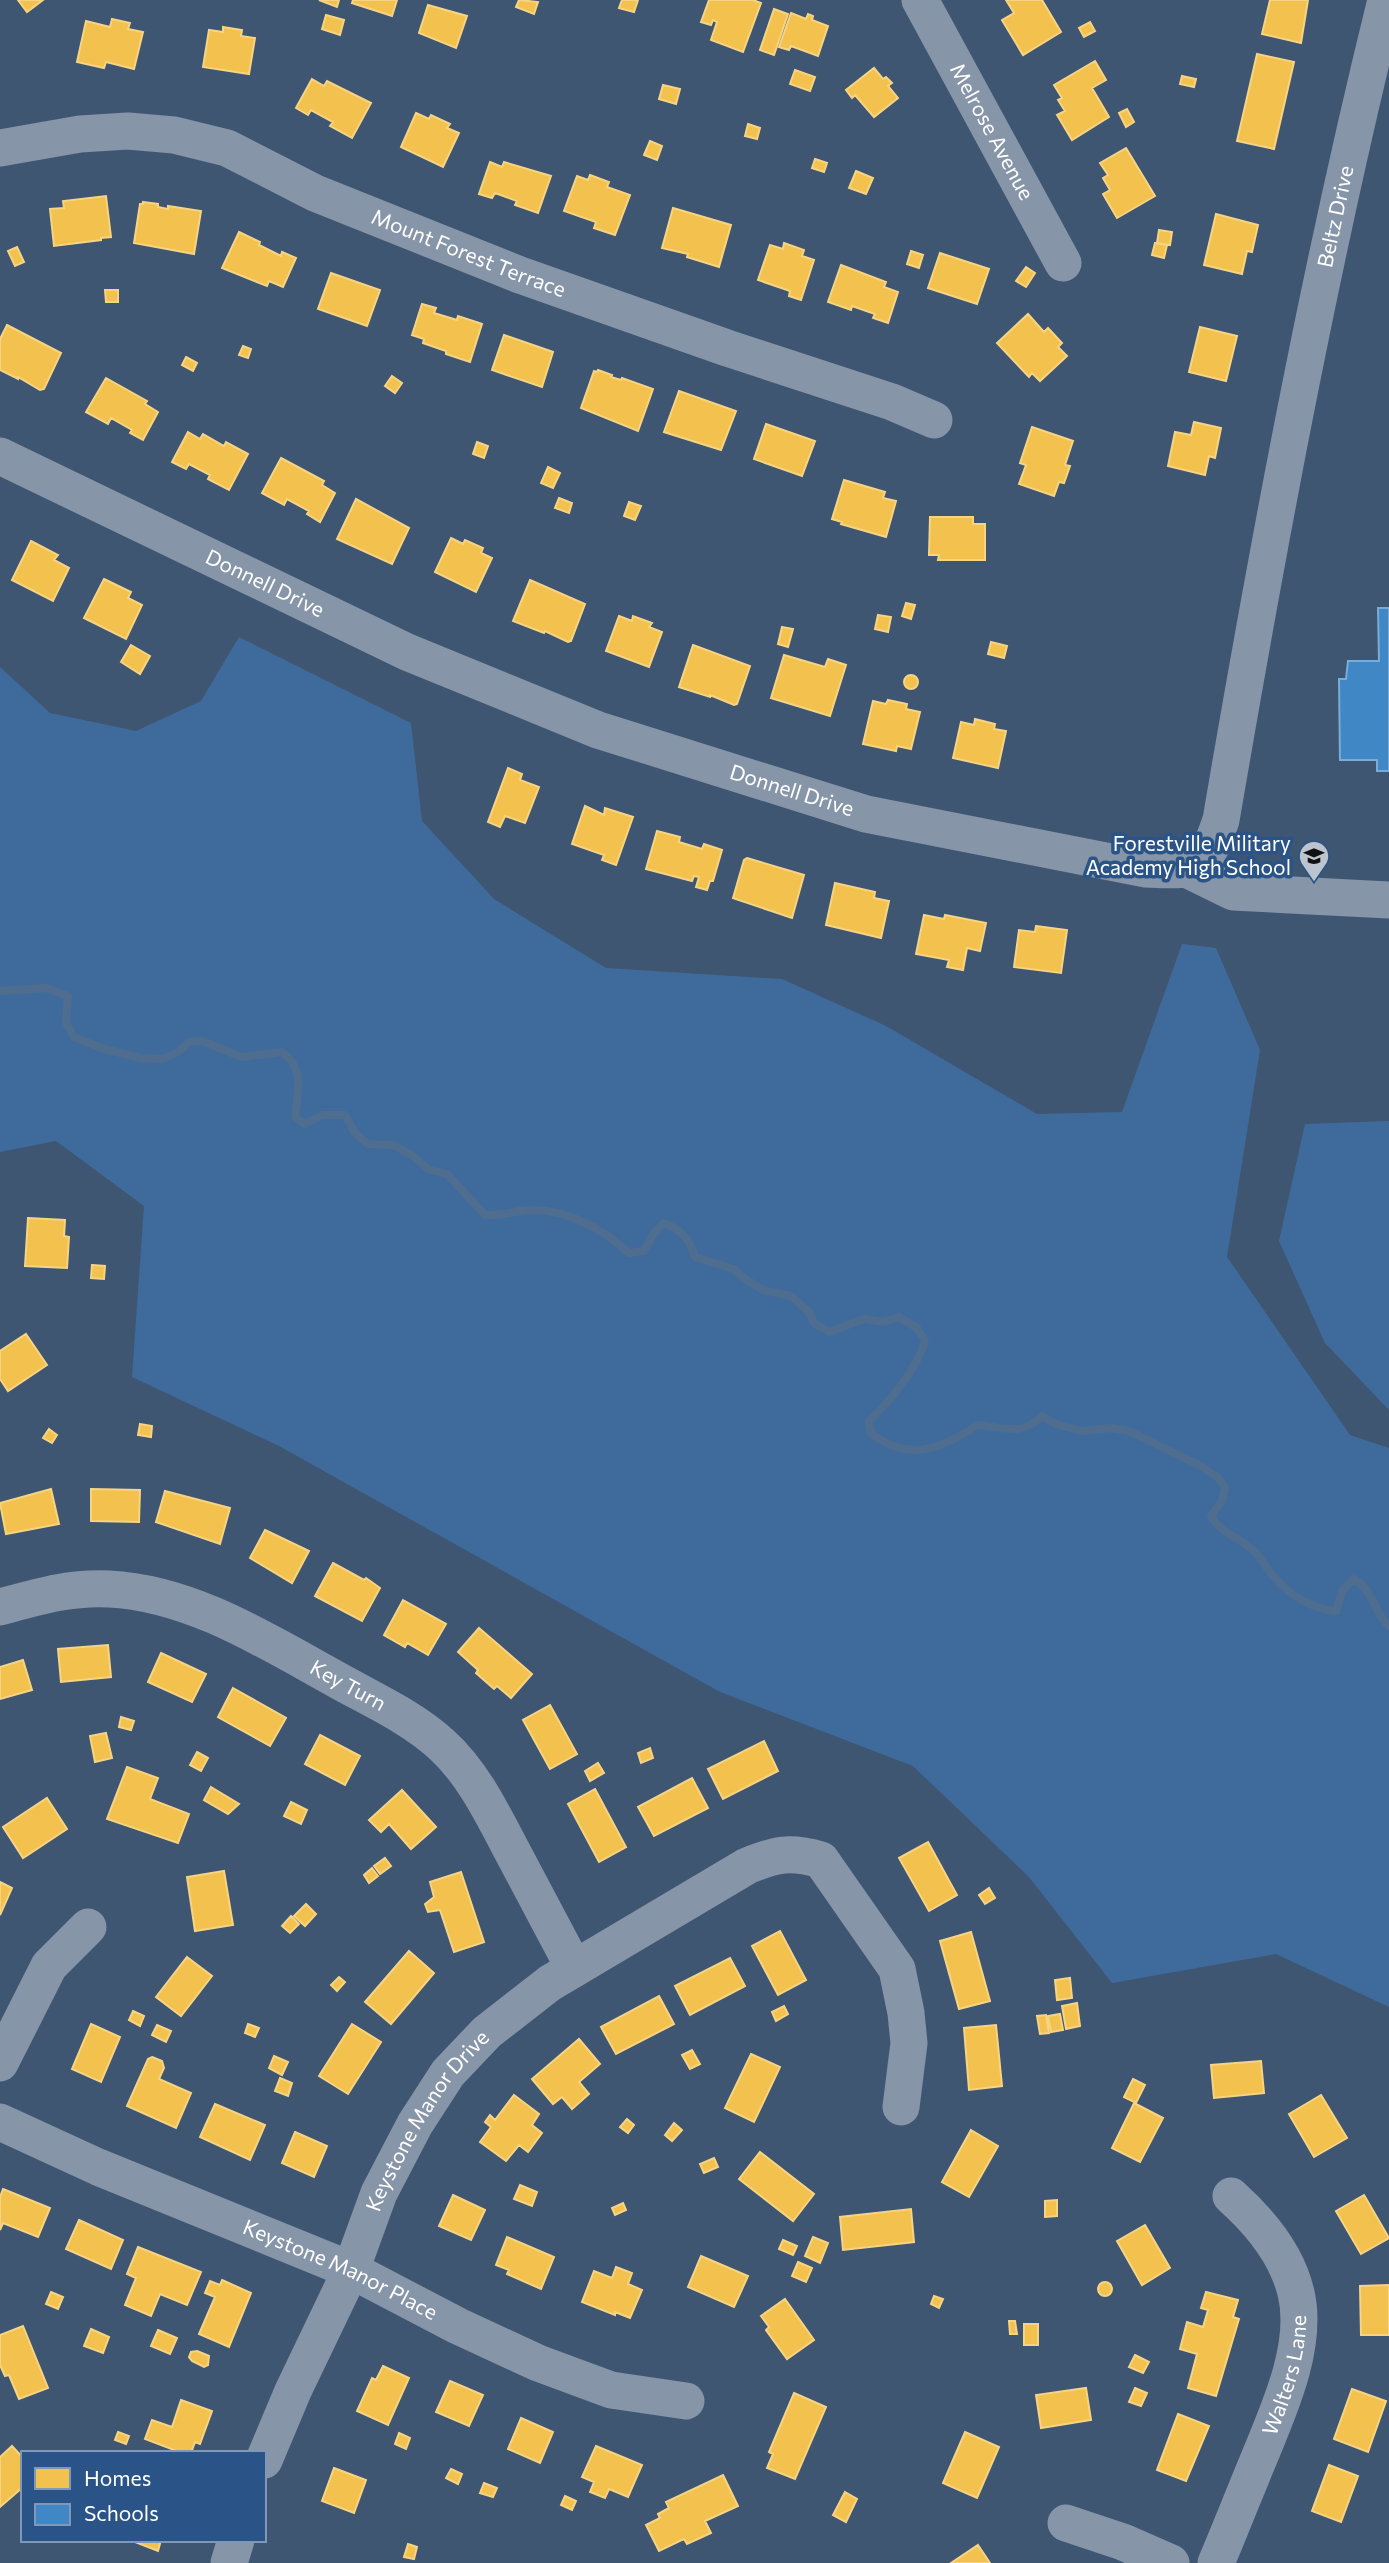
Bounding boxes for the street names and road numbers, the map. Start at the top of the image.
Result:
street label: Melrose Avenue [946,59,1040,204]
street label: Beltz Drive [1311,163,1358,270]
street label: Mount Forest Terrace [368,203,569,301]
street label: Donnell Drive [202,543,329,621]
street label: Donnell Drive [727,758,857,820]
street label: Key Turn [306,1654,391,1715]
street label: Keystone Manor Drive [359,2024,493,2214]
street label: Keystone Manor Place [240,2213,442,2324]
street label: Walters Lane [1256,2315,1310,2439]

